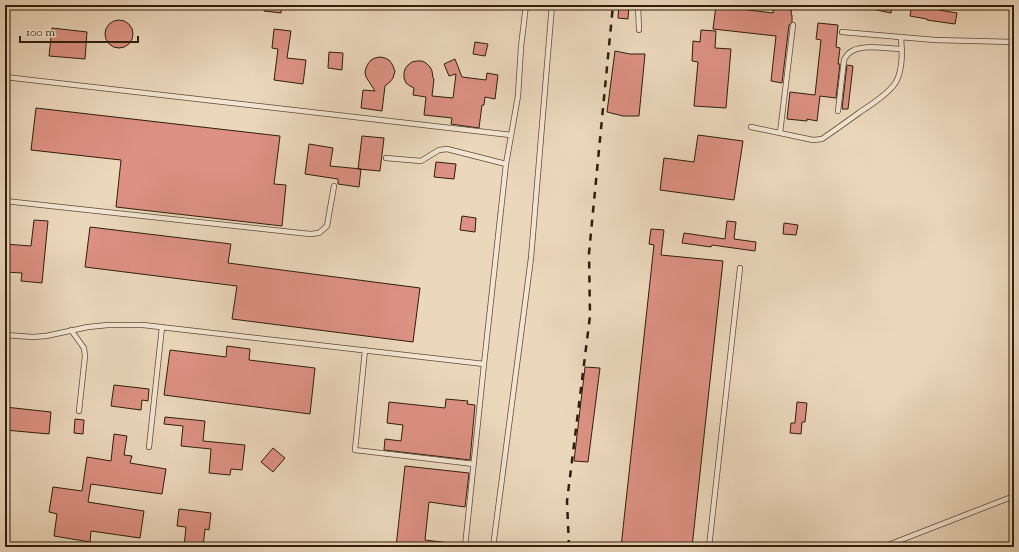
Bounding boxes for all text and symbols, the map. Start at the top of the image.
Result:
scale bar [20,18,138,44]
text: 100 m [26,24,55,42]

